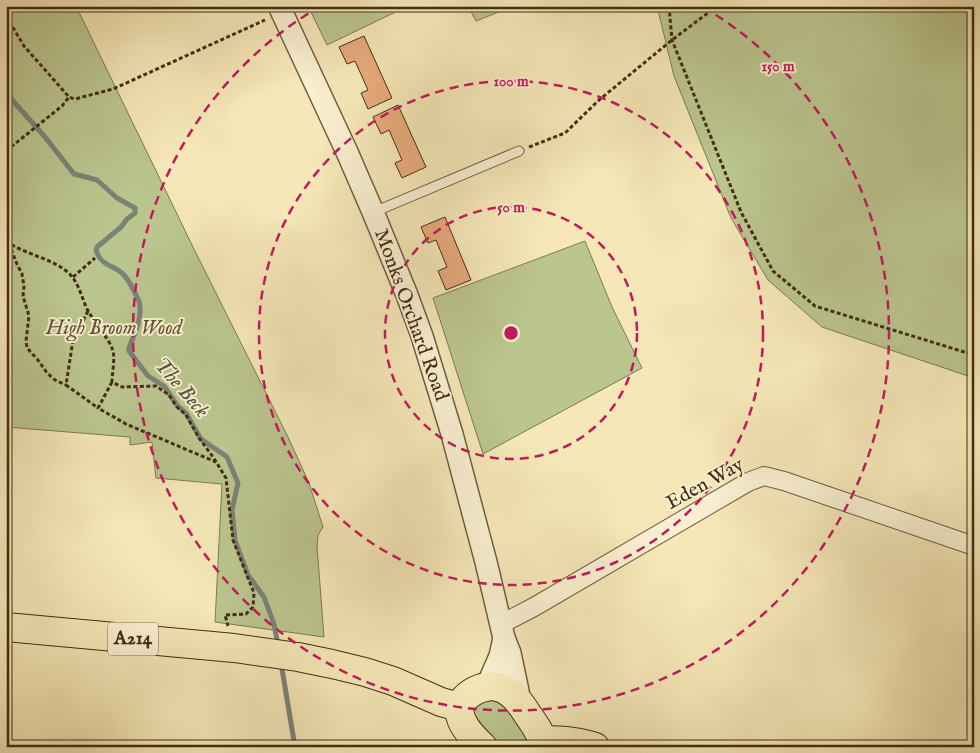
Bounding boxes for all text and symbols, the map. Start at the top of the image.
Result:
text: 150 m [761,57,795,76]
text: 100 m [493,72,529,91]
text: 50 m [497,198,525,217]
street label: Monks Orchard Road [368,225,454,405]
park label: High Broom Wood [45,316,184,342]
centre of rings [502,324,520,342]
water label: The Beck [147,352,215,424]
street label: Eden Way [662,452,748,515]
road number: A214 [108,622,158,656]

